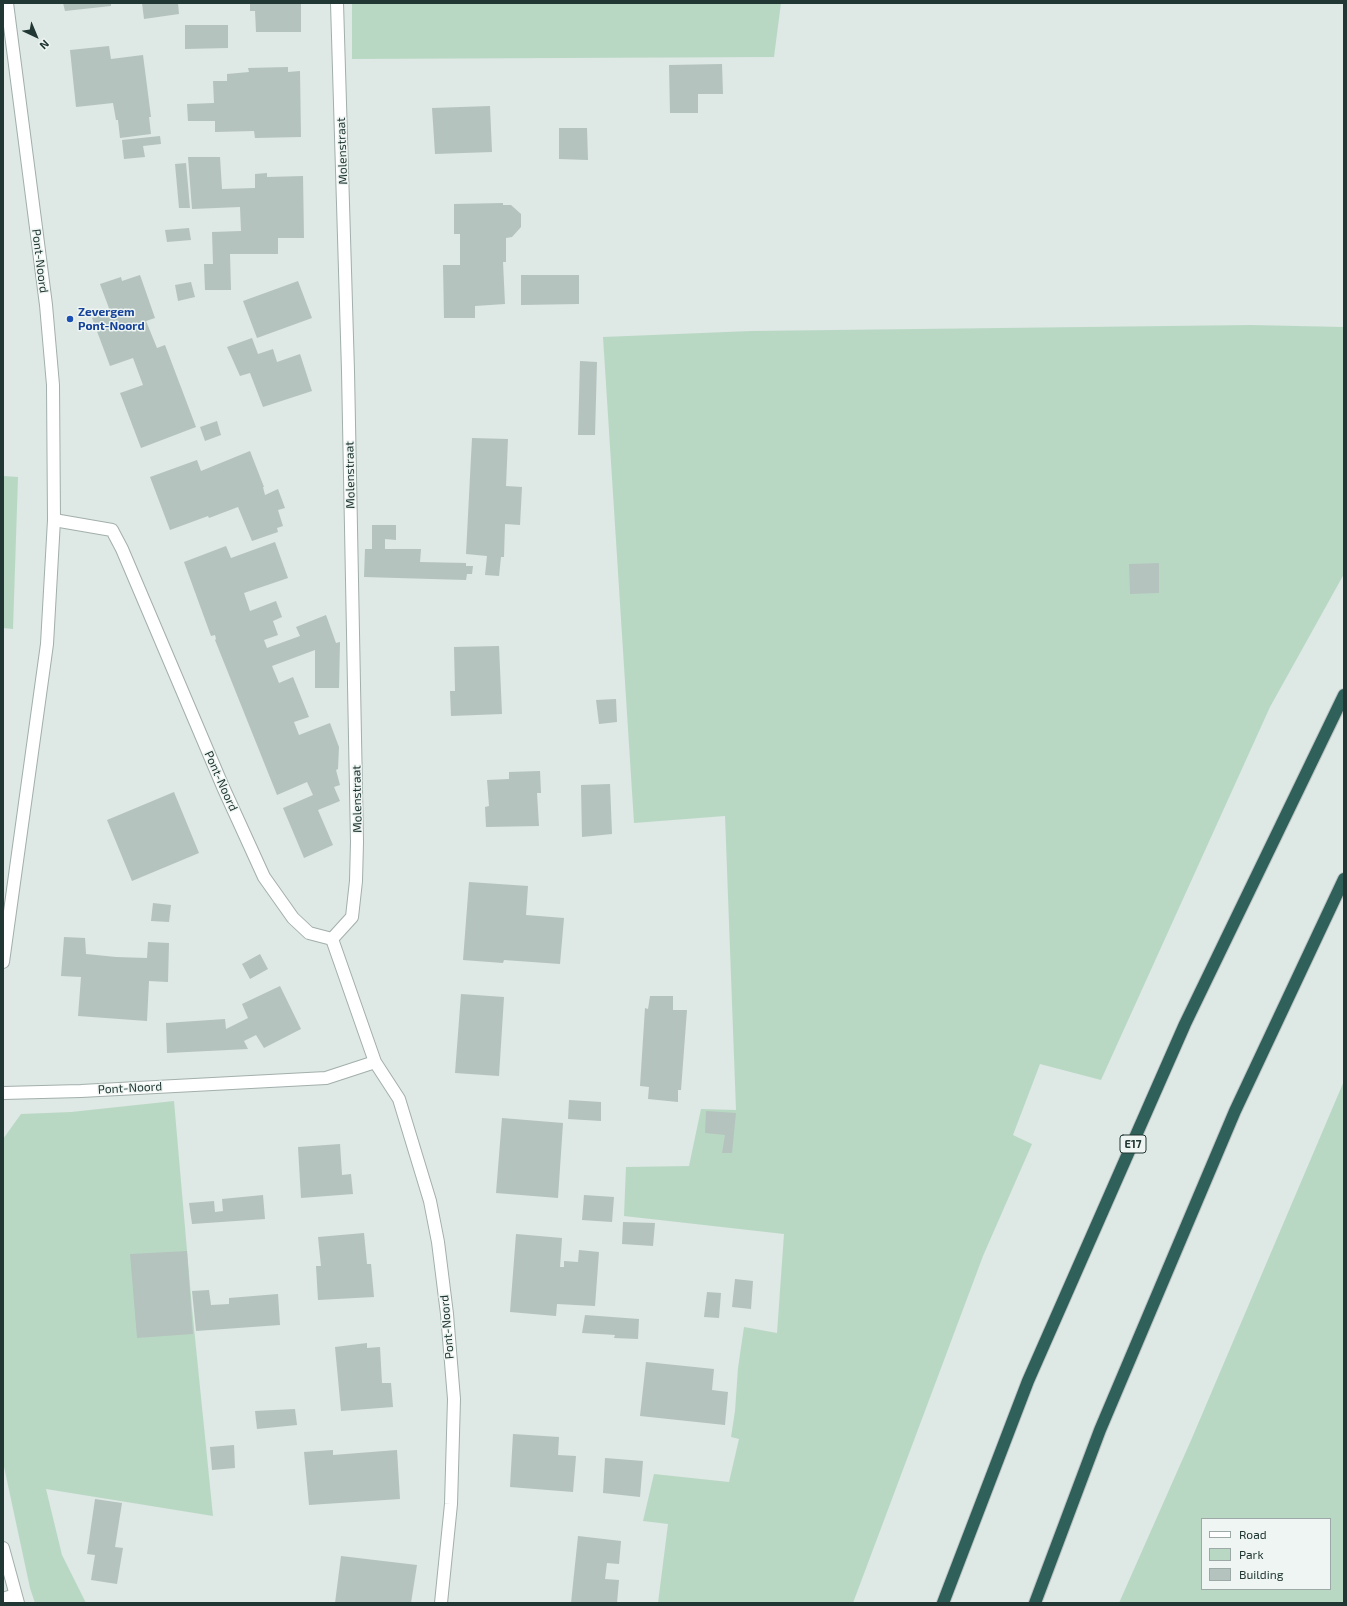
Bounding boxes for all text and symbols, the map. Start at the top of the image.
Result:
north arrow [16,16,56,56]
text: N [37,38,52,52]
street label: Molenstraat [334,117,350,185]
street label: Pont-Noord [29,228,51,294]
place label: Zevergem Pont-Noord [78,305,145,333]
marker: Zevergem Pont-Noord [65,314,75,324]
street label: Molenstraat [342,441,358,509]
street label: Pont-Noord [201,749,241,813]
street label: Molenstraat [349,765,365,833]
street label: Pont-Noord [97,1079,163,1097]
road number: E17 [1120,1135,1146,1153]
street label: Pont-Noord [437,1294,457,1360]
legend [1201,1518,1331,1590]
text: Road [1239,1527,1267,1541]
text: Park [1239,1547,1264,1561]
text: Building [1239,1567,1283,1581]

